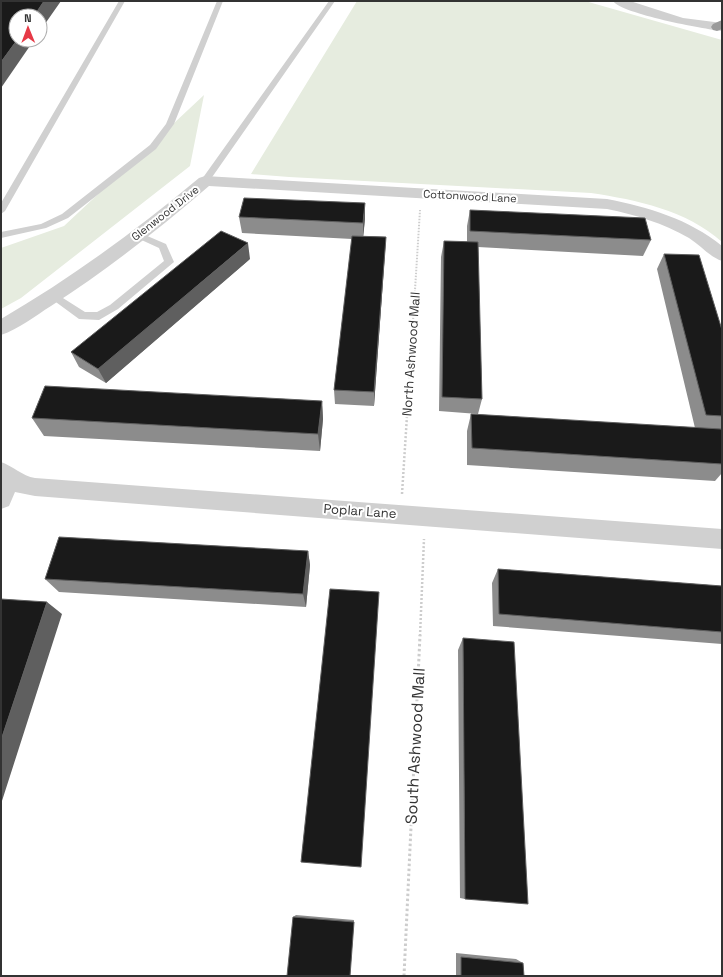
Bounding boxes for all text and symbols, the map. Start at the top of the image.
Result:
north arrow [8,8,48,48]
text: N [24,11,32,25]
street label: Glenwood Drive [128,182,202,244]
street label: Cottonwood Lane [423,187,517,205]
street label: North Ashwood Mall [398,291,424,417]
street label: Poplar Lane [323,500,397,522]
street label: South Ashwood Mall [400,667,430,825]

